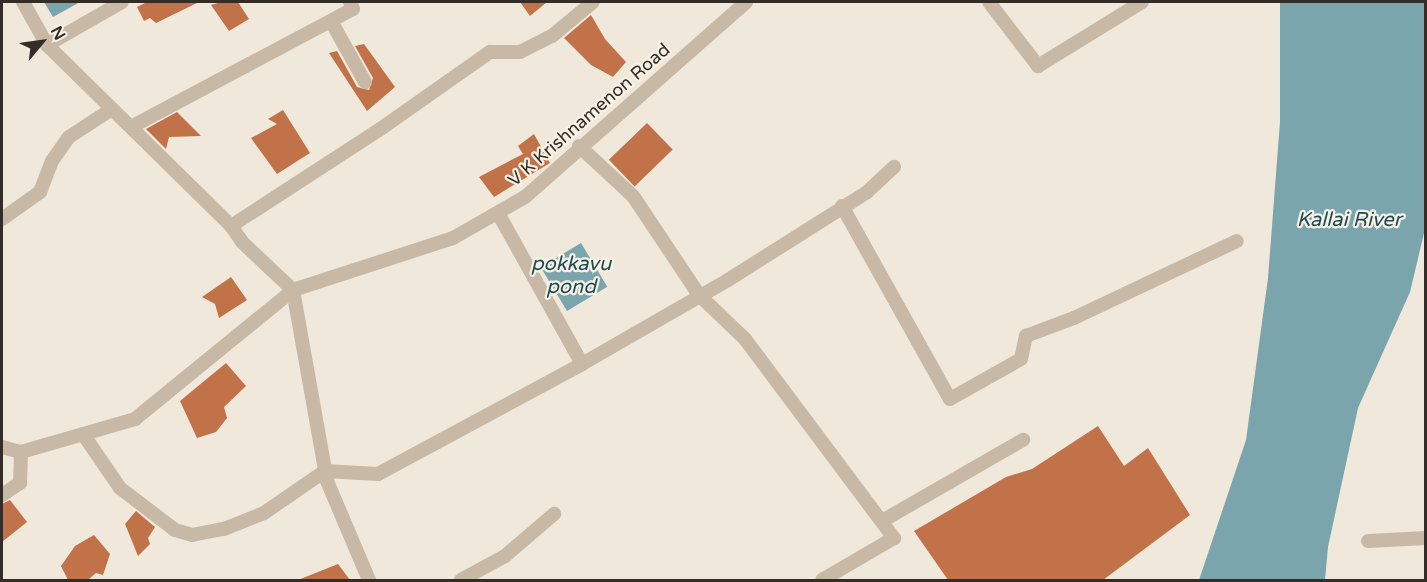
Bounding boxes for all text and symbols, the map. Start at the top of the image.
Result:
north arrow [12,12,72,72]
text: N [46,23,70,44]
street label: V K Krishnamenon Road [504,39,674,191]
water label: Kallai River [1297,208,1401,232]
water label: pokkavu pond [531,253,611,300]

